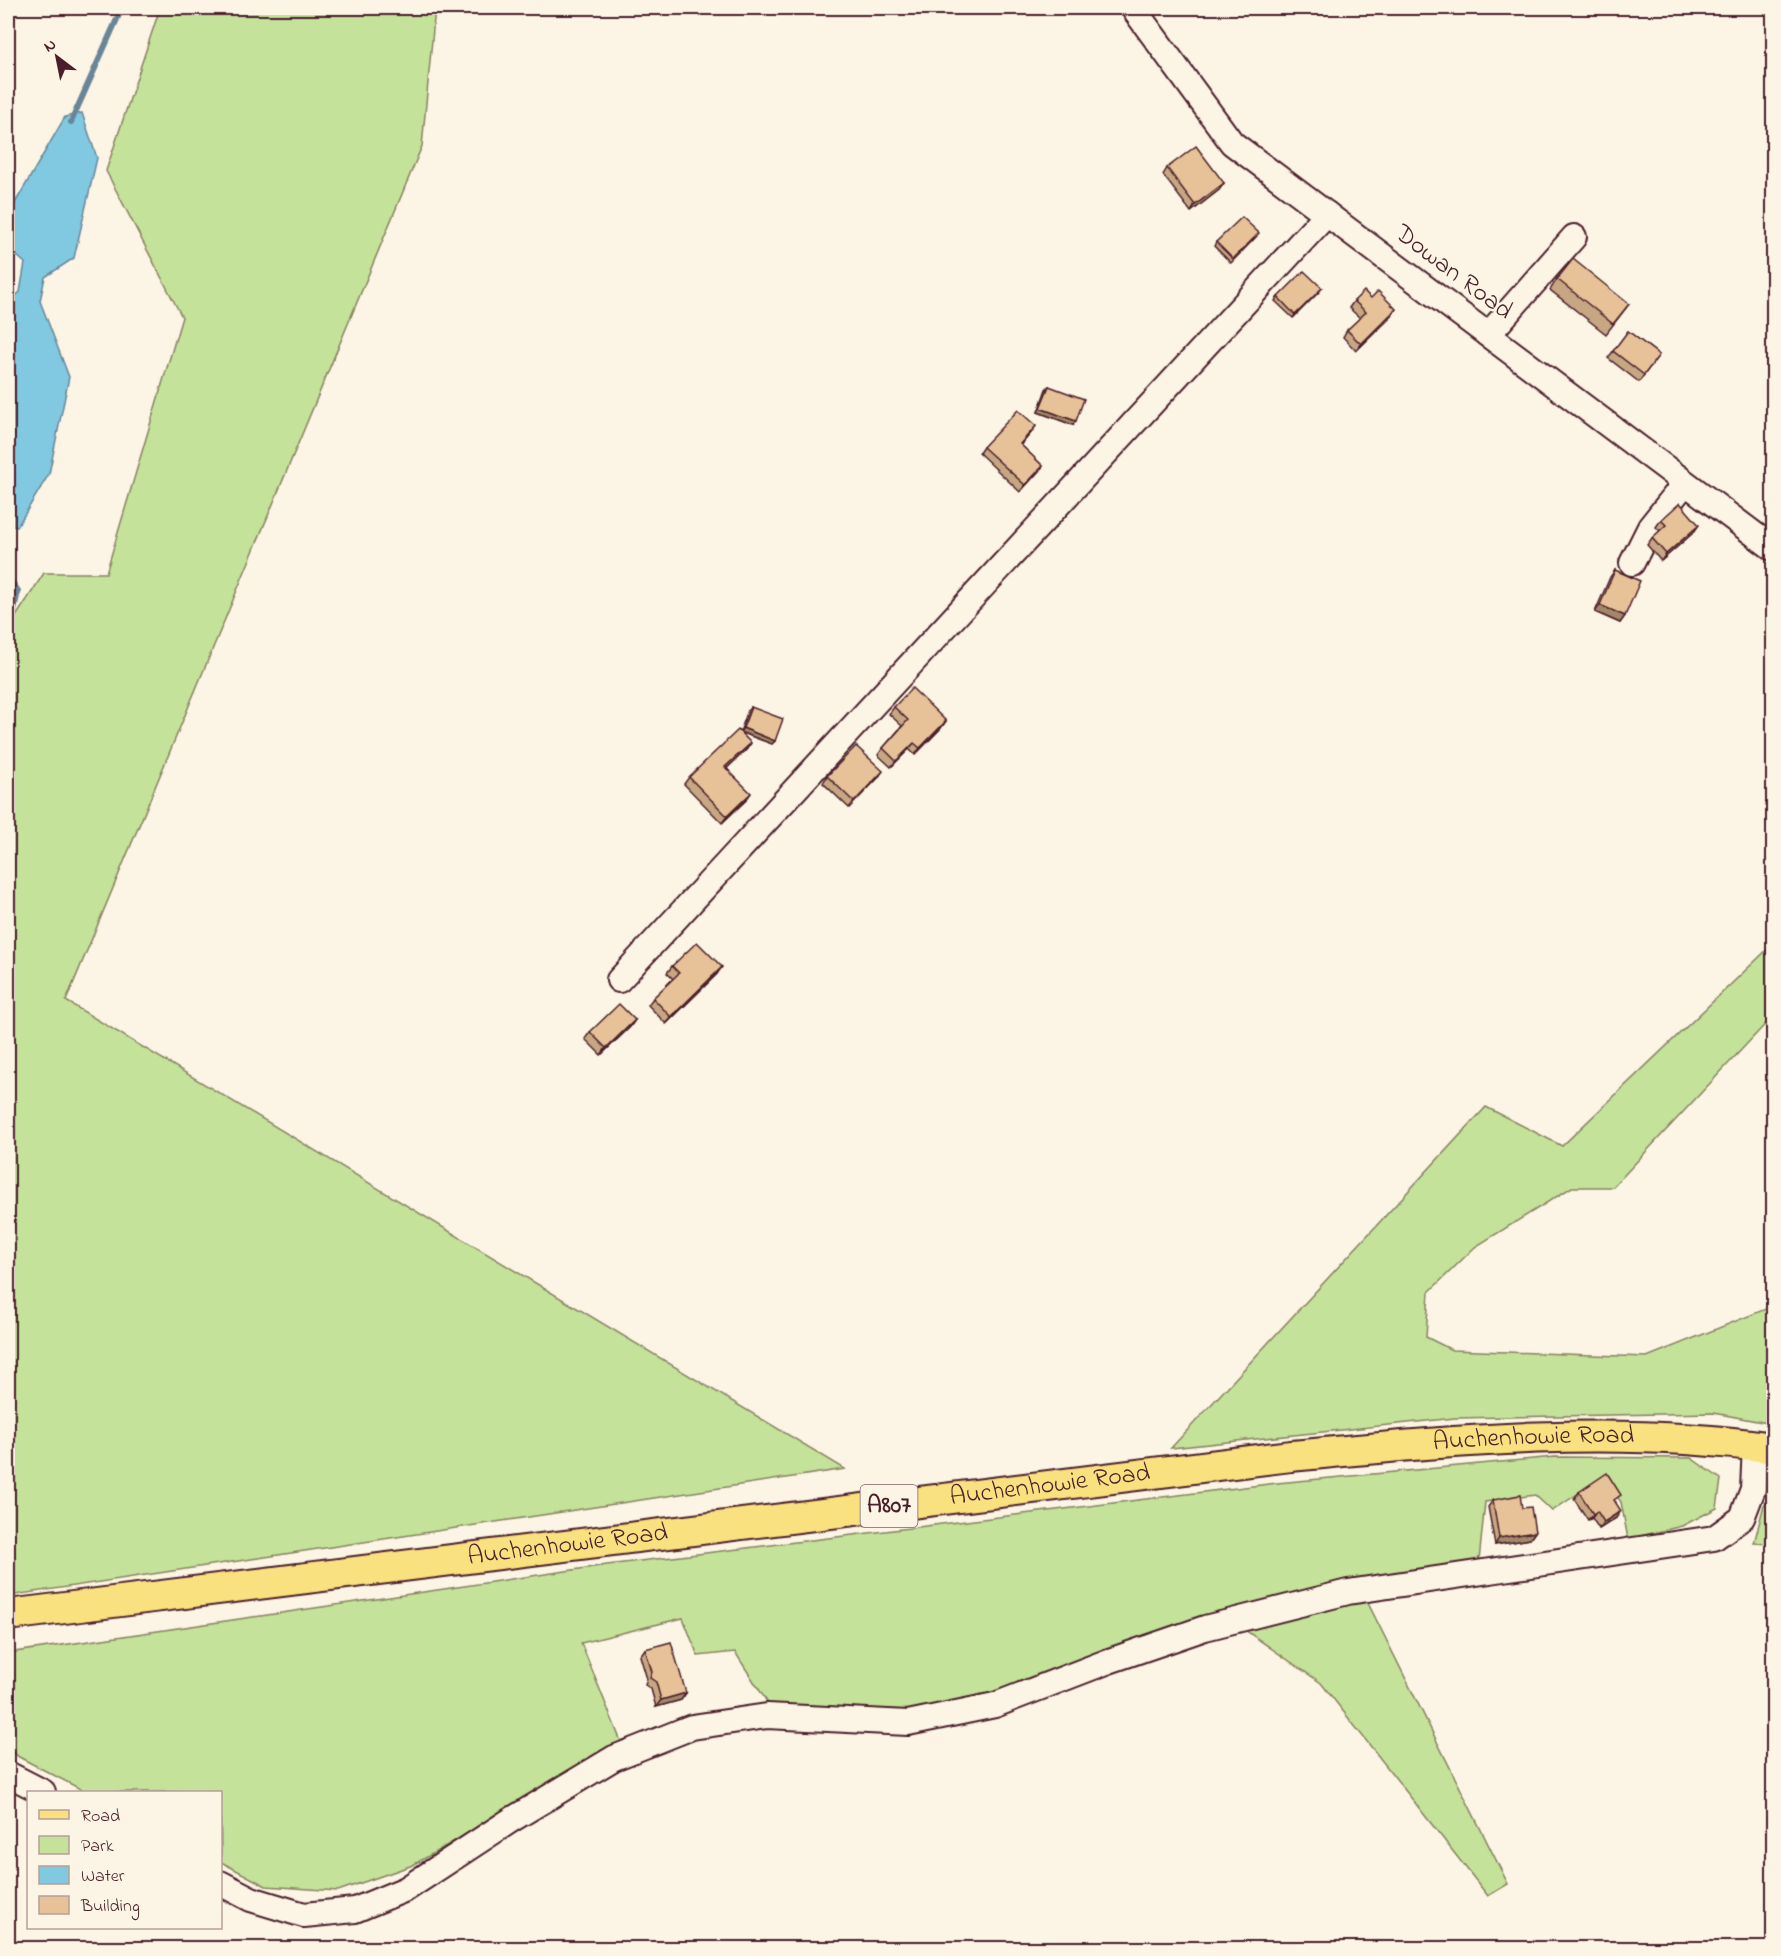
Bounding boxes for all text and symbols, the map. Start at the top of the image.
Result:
north arrow [27,27,87,87]
text: N [39,33,61,59]
street label: Dowan Road [1385,215,1520,330]
street label: Auchenhowie Road [1431,1417,1635,1462]
street label: Auchenhowie Road [948,1455,1153,1517]
road number: A807 [860,1485,918,1527]
street label: Auchenhowie Road [465,1514,670,1577]
legend [27,1791,222,1929]
text: Road [81,1804,120,1830]
text: Park [81,1834,114,1860]
text: Water [81,1864,125,1890]
text: Building [80,1894,140,1921]

